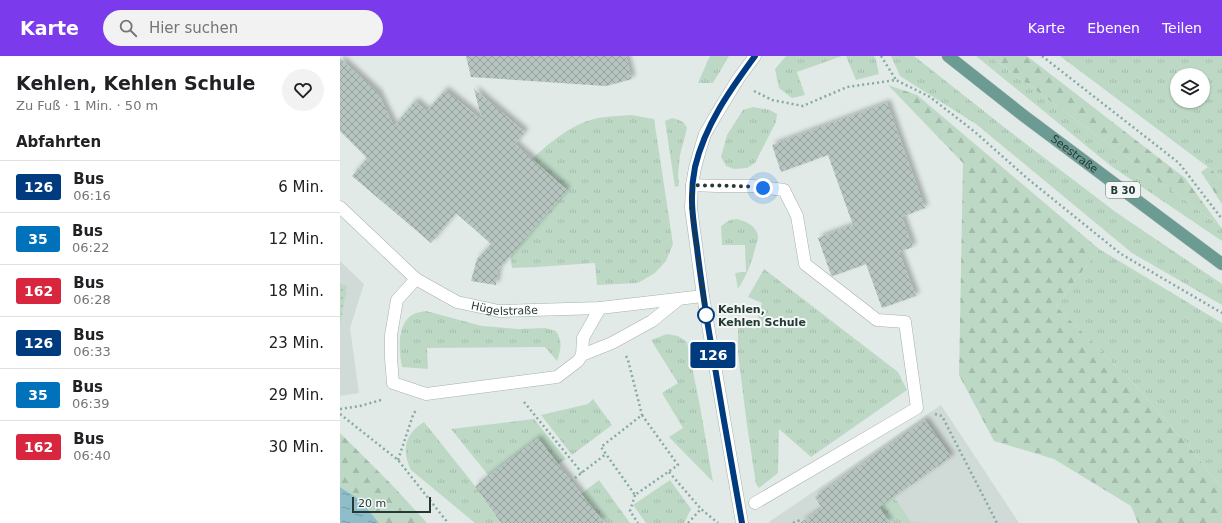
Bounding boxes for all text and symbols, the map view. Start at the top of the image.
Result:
search box [103,10,383,46]
text: Karte [20,17,79,39]
icon: search [117,17,139,39]
text: Hier suchen [149,19,238,37]
text: Karte [1028,20,1065,36]
text: Ebenen [1087,20,1140,36]
text: Teilen [1162,20,1202,36]
map controls [1170,68,1210,108]
button: layers [1170,68,1210,108]
button: heart [282,69,324,111]
text: Kehlen, Kehlen Schule [16,72,255,94]
text: Zu Fuß · 1 Min. · 50 m [16,98,158,113]
street label: Seestraße [1048,132,1101,176]
text: Abfahrten [16,133,101,151]
text: Bus [73,170,104,188]
text: 6 Min. [278,178,324,196]
your location [753,178,773,198]
text: 126 [24,179,53,195]
road number: B 30 [1106,182,1140,198]
text: 06:16 [73,188,111,203]
text: Bus [72,222,103,240]
text: 12 Min. [269,230,324,248]
text: 35 [28,231,48,247]
text: 06:22 [72,240,109,255]
text: Bus [73,274,104,292]
text: 18 Min. [269,282,324,300]
text: 162 [24,283,53,299]
text: 06:28 [73,292,111,307]
street label: Hügelstraße [470,299,538,318]
place label: Kehlen, Kehlen Schule [718,303,806,329]
marker: Kehlen, Kehlen Schule [697,306,715,324]
text: Bus [73,326,104,344]
text: 23 Min. [269,334,324,352]
text: 126 [24,335,53,351]
line badge: 126 [690,342,736,368]
text: 06:33 [73,344,111,359]
text: 126 [698,347,728,363]
text: Bus [72,378,103,396]
text: 29 Min. [269,386,324,404]
text: 35 [28,387,48,403]
text: 06:39 [72,396,109,411]
text: Bus [73,430,104,448]
text: 30 Min. [269,438,324,456]
text: 162 [24,439,53,455]
text: 06:40 [73,448,111,463]
scale bar [352,495,431,514]
text: 20 m [358,497,386,510]

